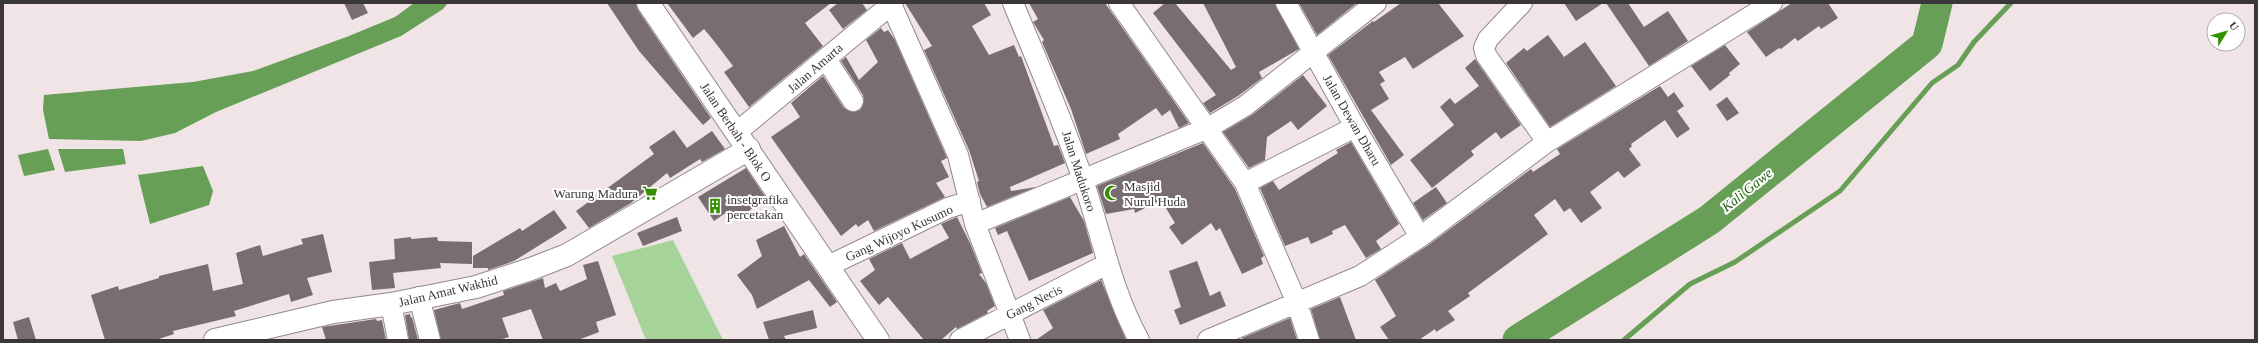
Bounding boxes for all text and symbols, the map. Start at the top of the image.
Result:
north arrow [2206,12,2246,52]
text: U [2227,19,2241,33]
street label: Jalan Amarta [784,40,846,96]
street label: Jalan Dewan Dharu [1320,72,1384,169]
street label: Jalan Berbah - Blok O [697,80,775,184]
street label: Jalan Madukoro [1059,129,1099,213]
water label: Kali Gawe [1718,165,1775,215]
place label: Masjid Nurul Huda [1124,179,1186,209]
supermarket icon: Warung Madura [641,184,659,202]
mosque icon: Masjid Nurul Huda [1103,184,1121,202]
place label: Warung Madura [553,186,638,201]
place label: insetgrafika percetakan [727,192,789,222]
building icon: insetgrafika percetakan [706,197,724,215]
street label: Gang Wijoyo Kusumo [843,201,955,265]
street label: Jalan Amat Wakhid [397,272,499,310]
street label: Gang Necis [1003,281,1065,323]

